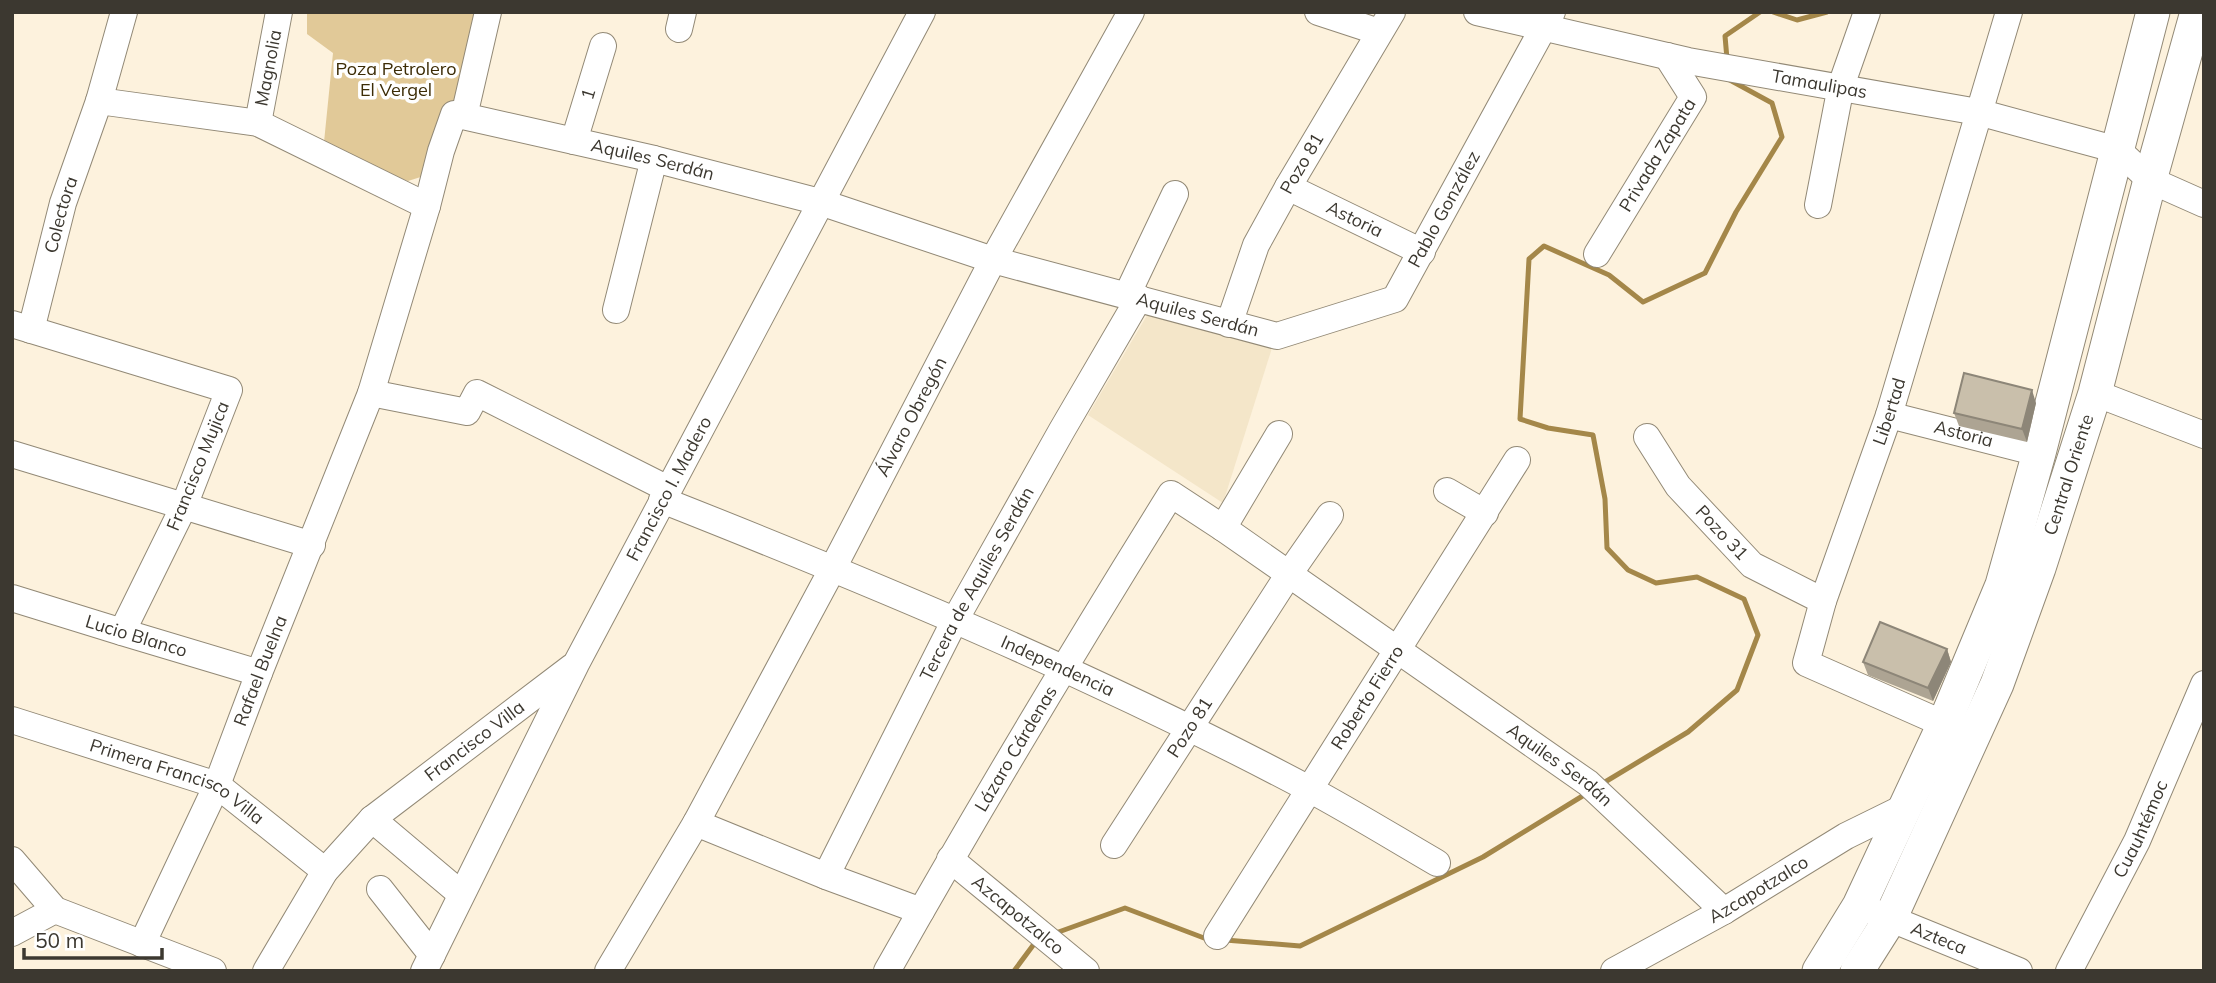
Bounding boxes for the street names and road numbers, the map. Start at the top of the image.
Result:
street label: Magnolia [249,28,286,108]
street label: Tamaulipas [1770,64,1869,103]
street label: 1 [575,85,600,103]
street label: Privada Zapata [1614,94,1701,216]
street label: Pozo 81 [1274,129,1329,198]
street label: Aquiles Serdán [589,133,717,185]
street label: Pablo González [1402,147,1485,272]
street label: Colectora [39,173,82,255]
street label: Astoria [1323,195,1387,242]
street label: Aquiles Serdán [1134,287,1262,342]
street label: Álvaro Obregón [871,353,952,480]
street label: Libertad [1867,375,1910,448]
street label: Francisco Mujica [161,398,234,534]
street label: Central Oriente [2038,411,2098,538]
street label: Francisco I. Madero [621,412,716,565]
street label: Astoria [1932,415,1996,452]
street label: Tercera de Aquiles Serdán [914,482,1039,684]
street label: Pozo 31 [1691,500,1754,565]
street label: Lucio Blanco [83,609,190,662]
street label: Rafael Buelna [228,612,292,729]
street label: Independencia [997,630,1118,701]
street label: Roberto Fierro [1326,641,1408,754]
street label: Lázaro Cárdenas [969,681,1062,816]
street label: Pozo 81 [1162,693,1217,762]
street label: Francisco Villa [420,695,529,786]
street label: Aquiles Serdán [1503,718,1618,811]
street label: Primera Francisco Villa [87,733,269,829]
street label: Cuauhtémoc [2108,776,2173,882]
street label: Azcapotzalco [1704,850,1812,928]
street label: Azcapotzalco [967,870,1069,959]
street label: Azteca [1908,916,1970,960]

